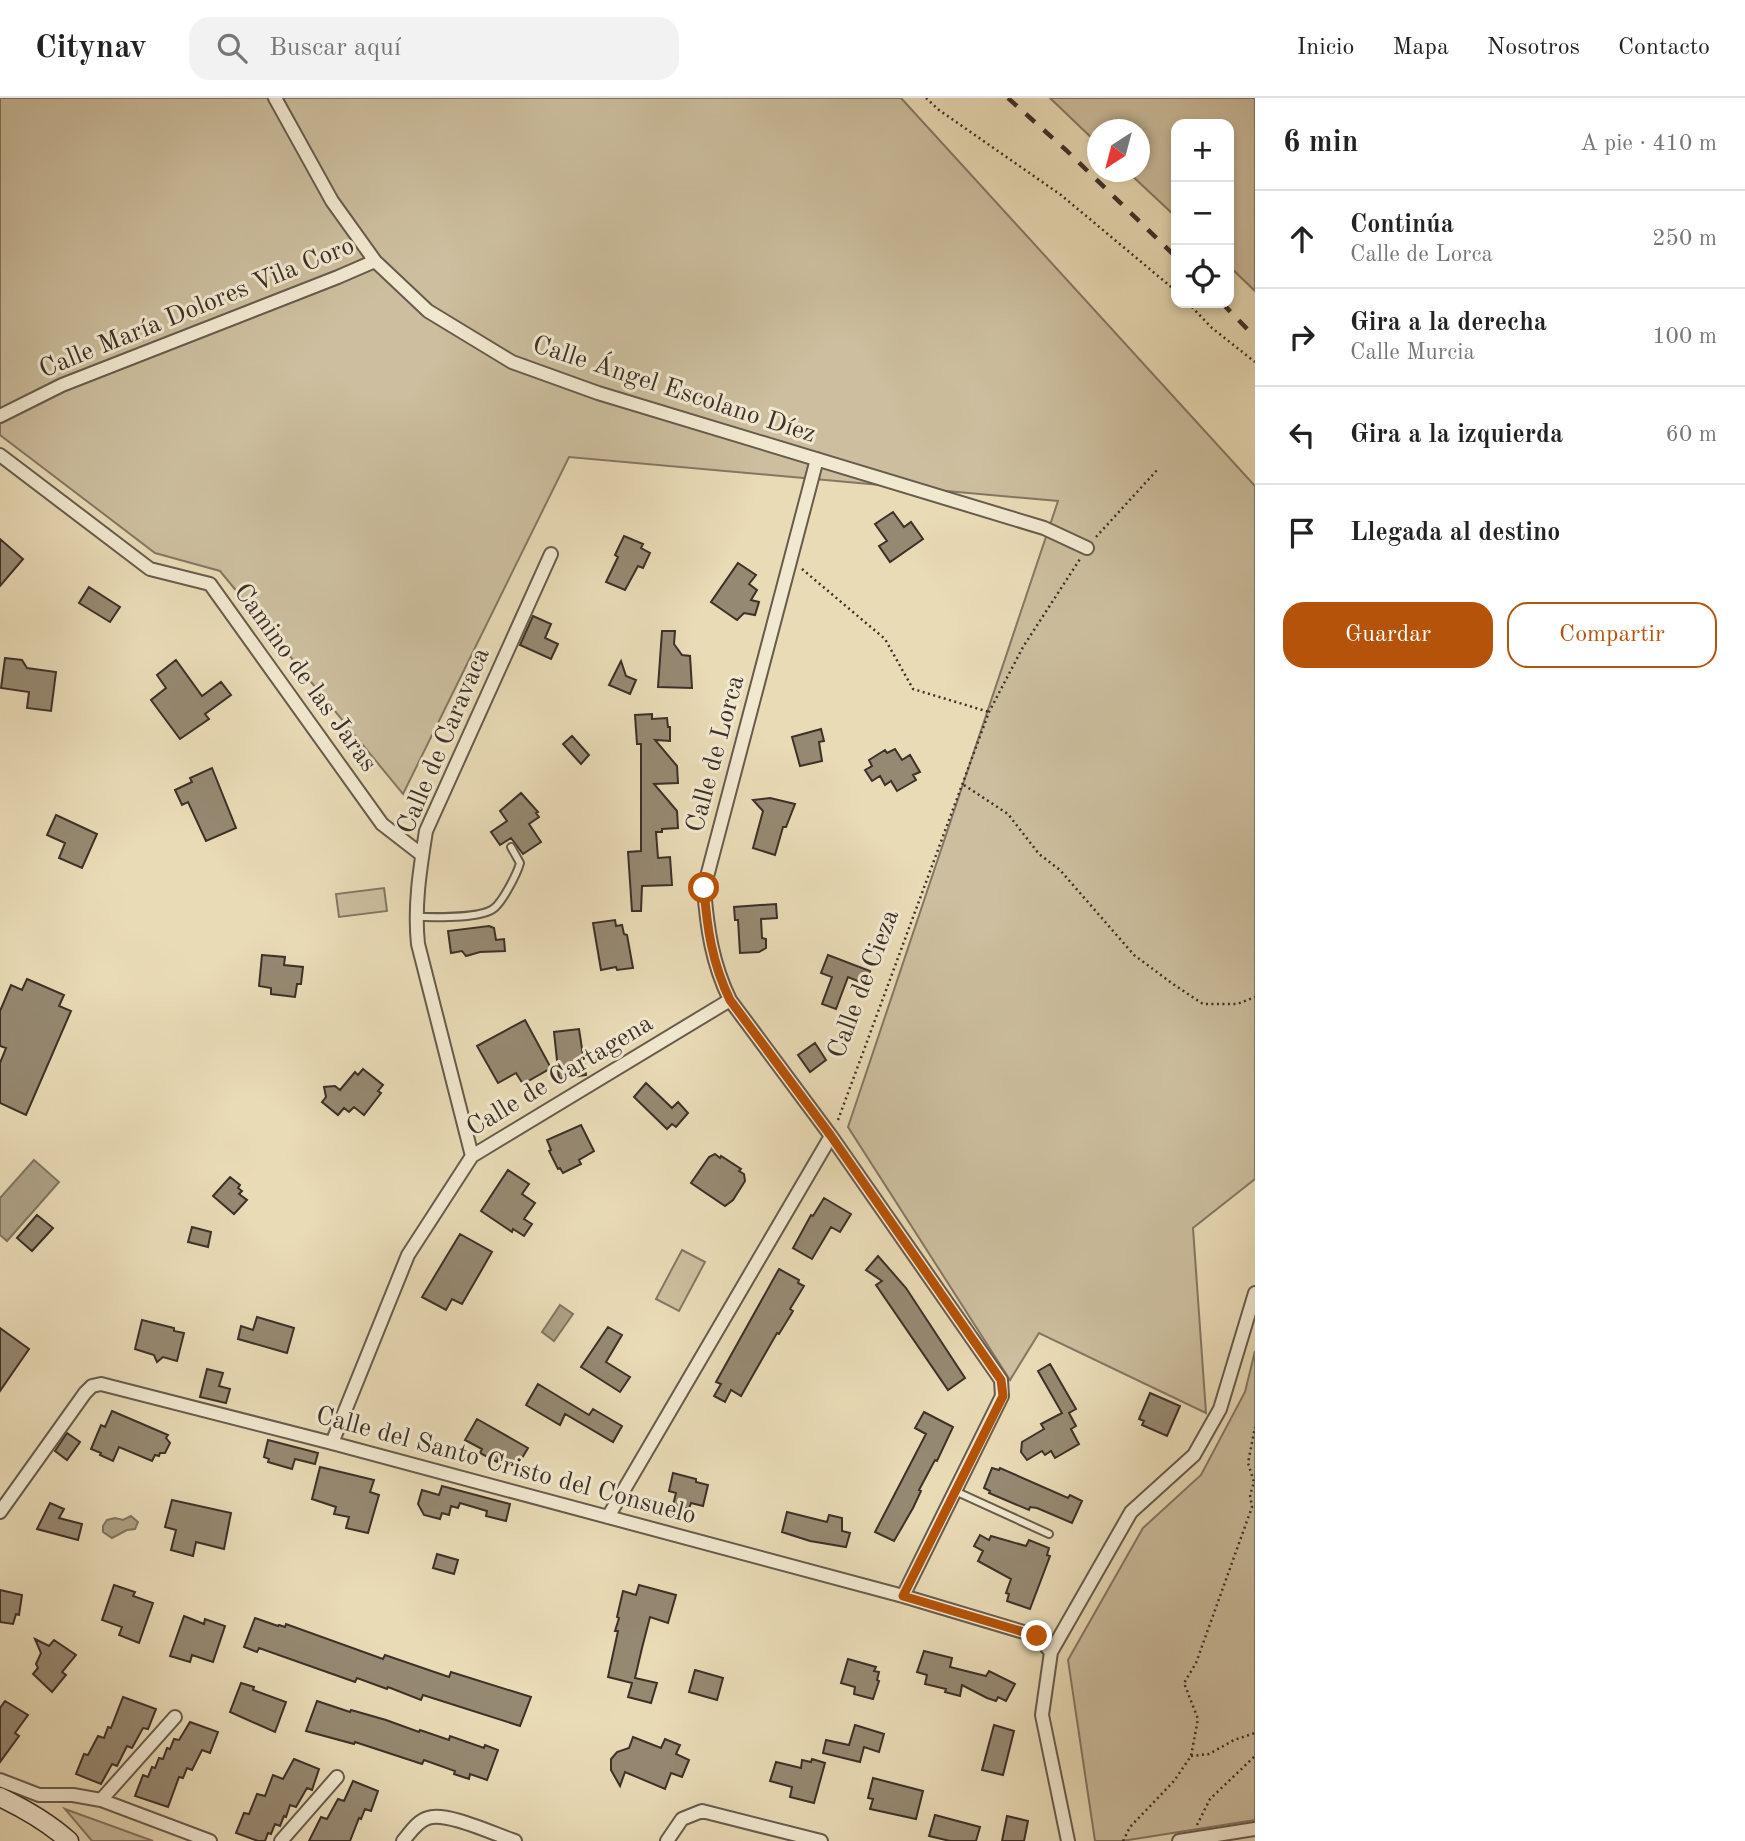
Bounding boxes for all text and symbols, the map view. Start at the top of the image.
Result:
search box [189,17,679,80]
icon: search [213,29,251,67]
text: Citynav [35,32,147,65]
text: Buscar aquí [269,35,401,61]
text: Inicio [1297,36,1355,60]
text: Mapa [1393,36,1449,60]
text: Nosotros [1487,36,1580,60]
text: Contacto [1618,36,1710,60]
north arrow [1087,119,1150,182]
map controls [1171,119,1234,308]
button: + [1171,119,1234,182]
text: 6 min [1283,128,1358,158]
text: A pie · 410 m [1580,132,1717,155]
button: − [1171,182,1234,245]
text: Continúa [1350,212,1454,238]
icon: ahead [1283,220,1321,258]
text: 250 m [1652,227,1717,250]
street label: Calle María Dolores Vila Coro [36,233,358,383]
text: Calle de Lorca [1350,243,1493,266]
button: locate [1171,245,1234,308]
text: Gira a la derecha [1350,310,1547,336]
icon: right [1283,318,1321,356]
text: 100 m [1652,325,1717,348]
street label: Calle Ángel Escolano Díez [529,328,820,448]
text: Calle Murcia [1350,341,1475,364]
icon: left [1283,416,1321,454]
text: Gira a la izquierda [1350,422,1563,448]
text: 60 m [1666,423,1717,446]
icon: arrive [1283,514,1321,552]
text: Llegada al destino [1350,520,1560,546]
street label: Camino de las Jaras [228,579,382,777]
button: Guardar [1283,602,1493,668]
button: Compartir [1507,602,1717,668]
street label: Calle de Caravaca [393,644,495,838]
street label: Calle de Lorca [683,672,749,835]
route start [688,872,719,903]
street label: Calle de Cieza [824,906,904,1062]
street label: Calle de Cartagena [462,1010,658,1142]
street label: Calle del Santo Cristo del Consuelo [313,1403,699,1529]
route end [1021,1620,1052,1651]

